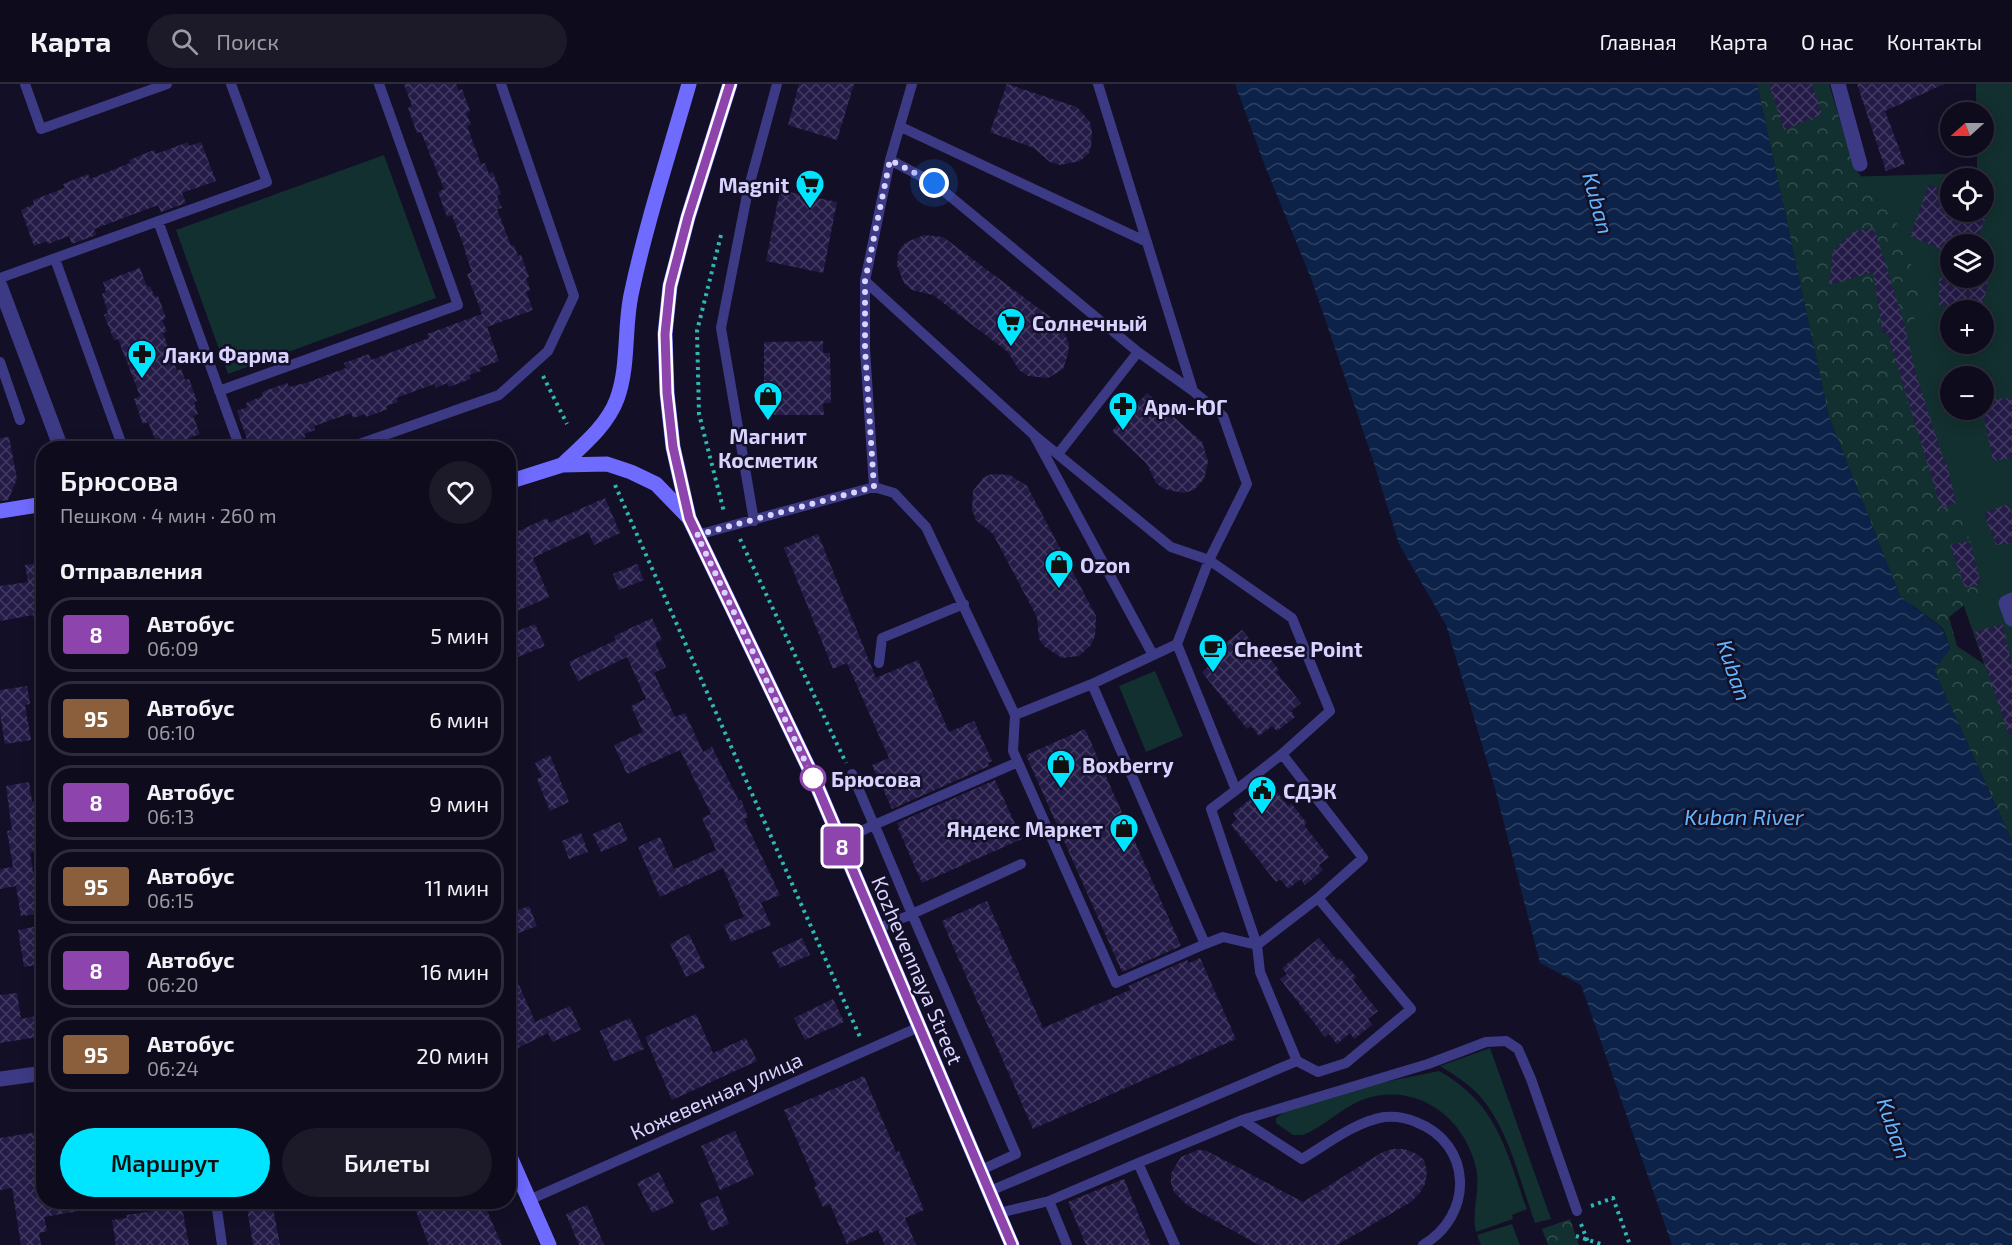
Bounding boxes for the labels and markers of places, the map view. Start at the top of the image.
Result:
supermarket icon: Magnit [794,168,826,210]
place label: Magnit [719,172,789,197]
supermarket icon: Солнечный [995,306,1027,348]
place label: Солнечный [1032,310,1147,335]
pharmacy icon: Лаки Фарма [126,338,158,380]
place label: Лаки Фарма [163,342,290,367]
shop icon: Магнит Косметик [752,380,784,422]
pharmacy icon: Арм-ЮГ [1107,390,1139,432]
place label: Арм-ЮГ [1144,394,1227,419]
place label: Магнит Косметик [718,423,818,472]
shop icon: Ozon [1043,548,1075,590]
place label: Ozon [1080,552,1130,577]
cafe icon: Cheese Point [1197,632,1229,674]
place label: Cheese Point [1234,636,1363,661]
shop icon: Boxberry [1045,748,1077,790]
place label: Boxberry [1082,752,1174,778]
marker: Брюсова [800,765,826,791]
place label: Брюсова [831,766,921,791]
public building icon: СДЭК [1246,774,1278,816]
place label: СДЭК [1283,778,1337,803]
shop icon: Яндекс Маркет [1108,812,1140,854]
place label: Яндекс Маркет [947,816,1103,841]

